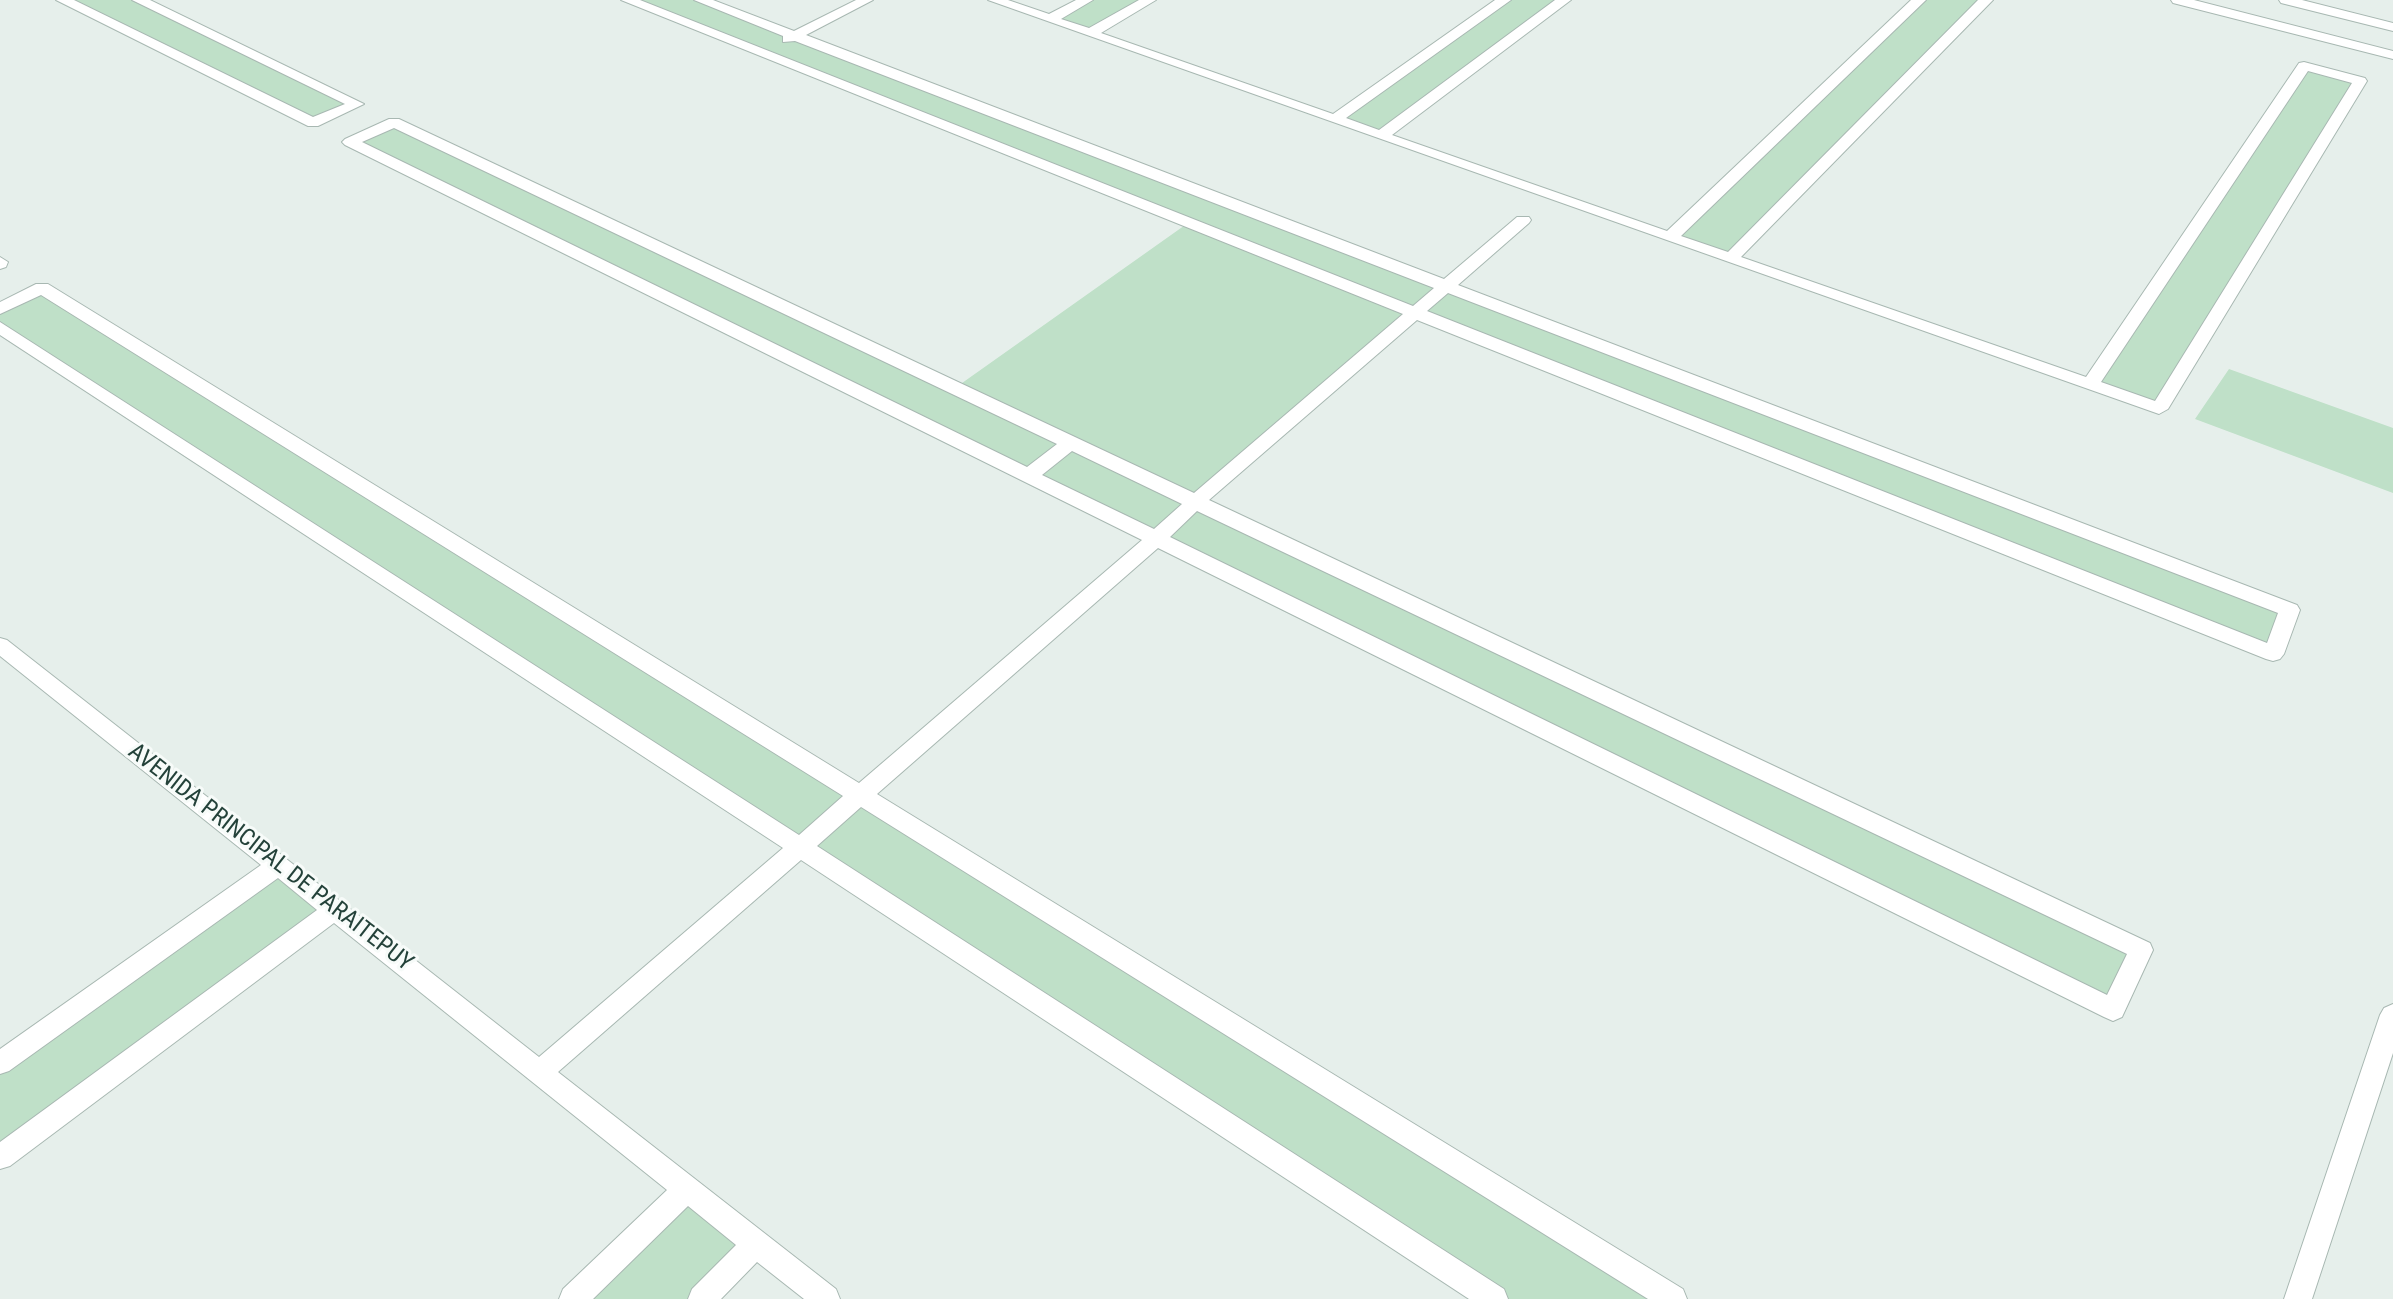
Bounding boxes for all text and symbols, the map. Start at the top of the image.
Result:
street label: AVENIDA PRINCIPAL DE PARAITEPUY [122,738,418,978]

